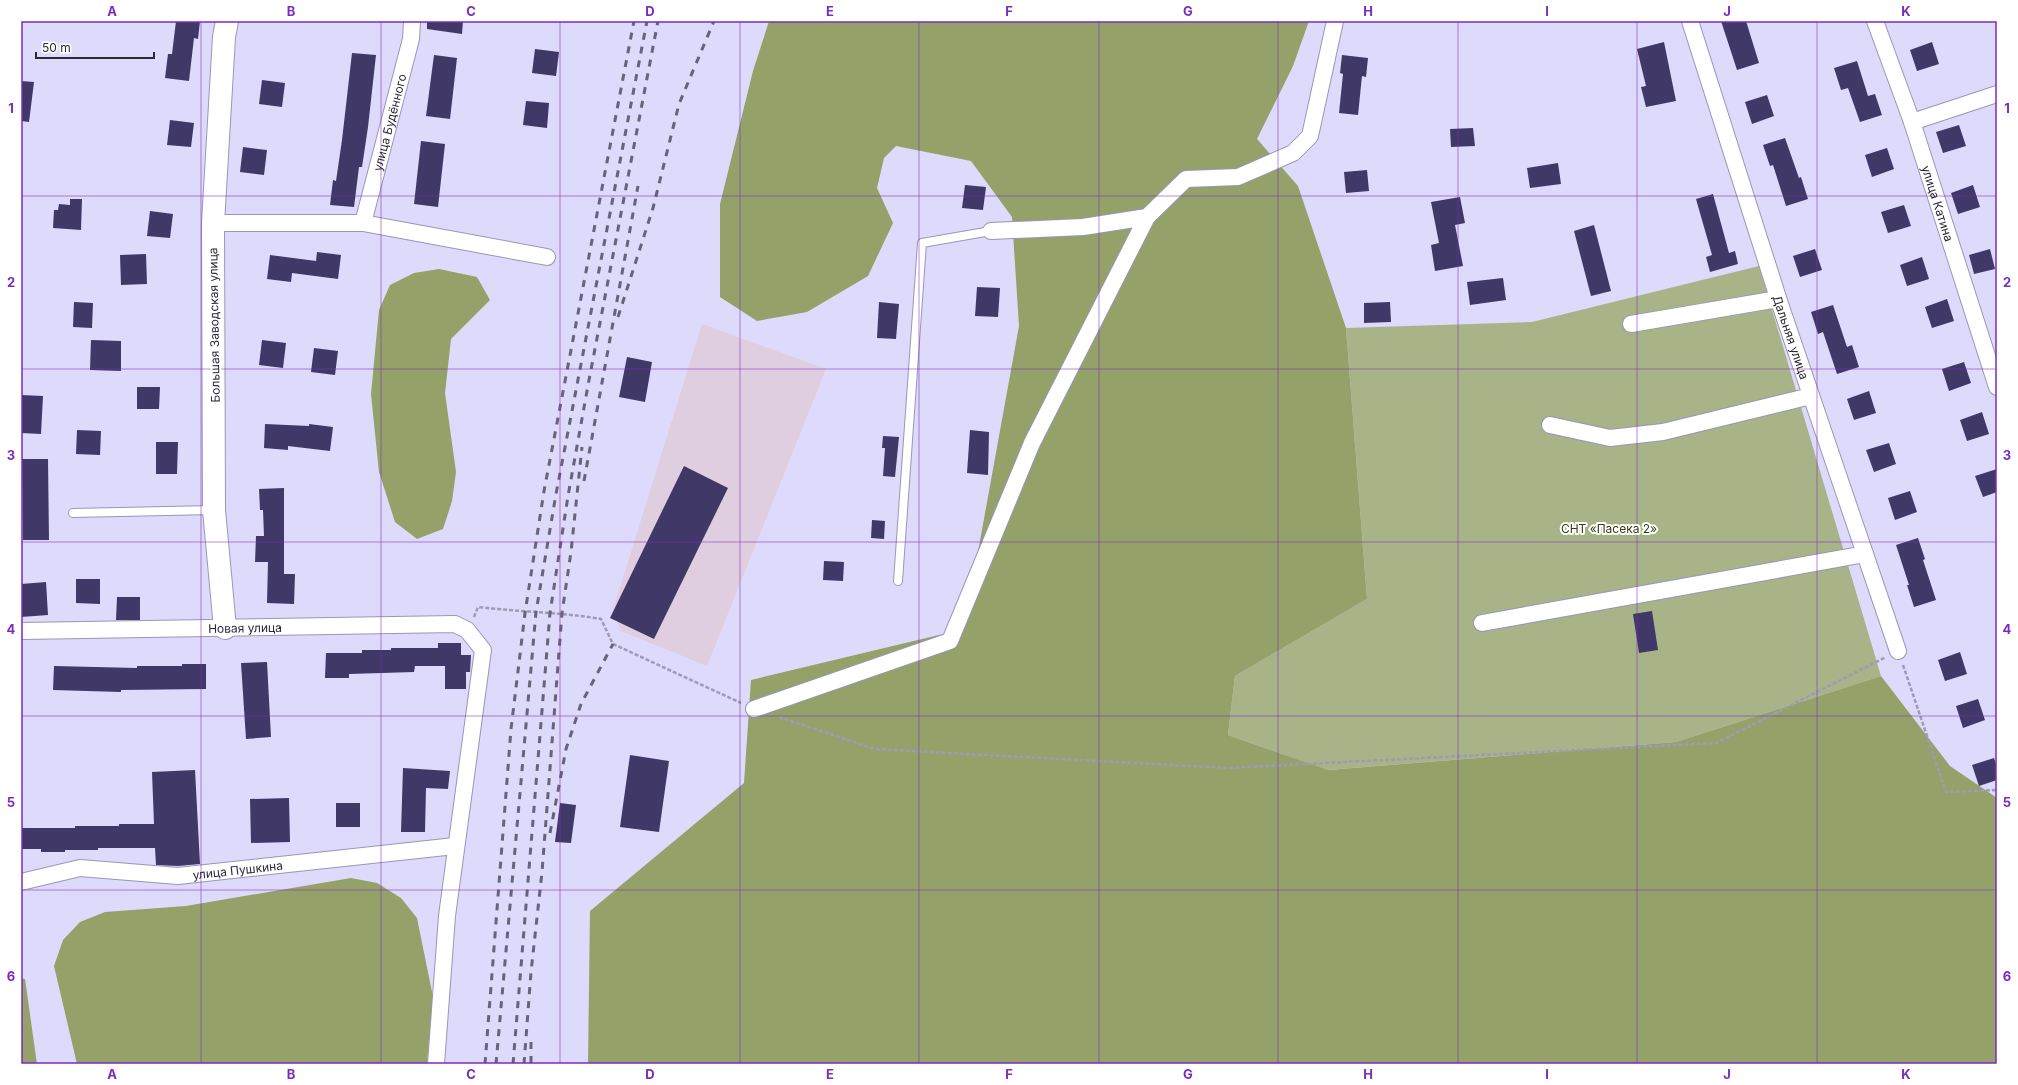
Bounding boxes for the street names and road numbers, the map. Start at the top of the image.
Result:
street label: улица Будённого [369,72,409,172]
street label: улица Катина [1919,163,1957,243]
street label: Большая Заводская улица [205,247,223,403]
street label: Дальняя улица [1770,293,1813,381]
street label: Новая улица [208,619,282,635]
street label: улица Пушкина [192,857,284,882]

